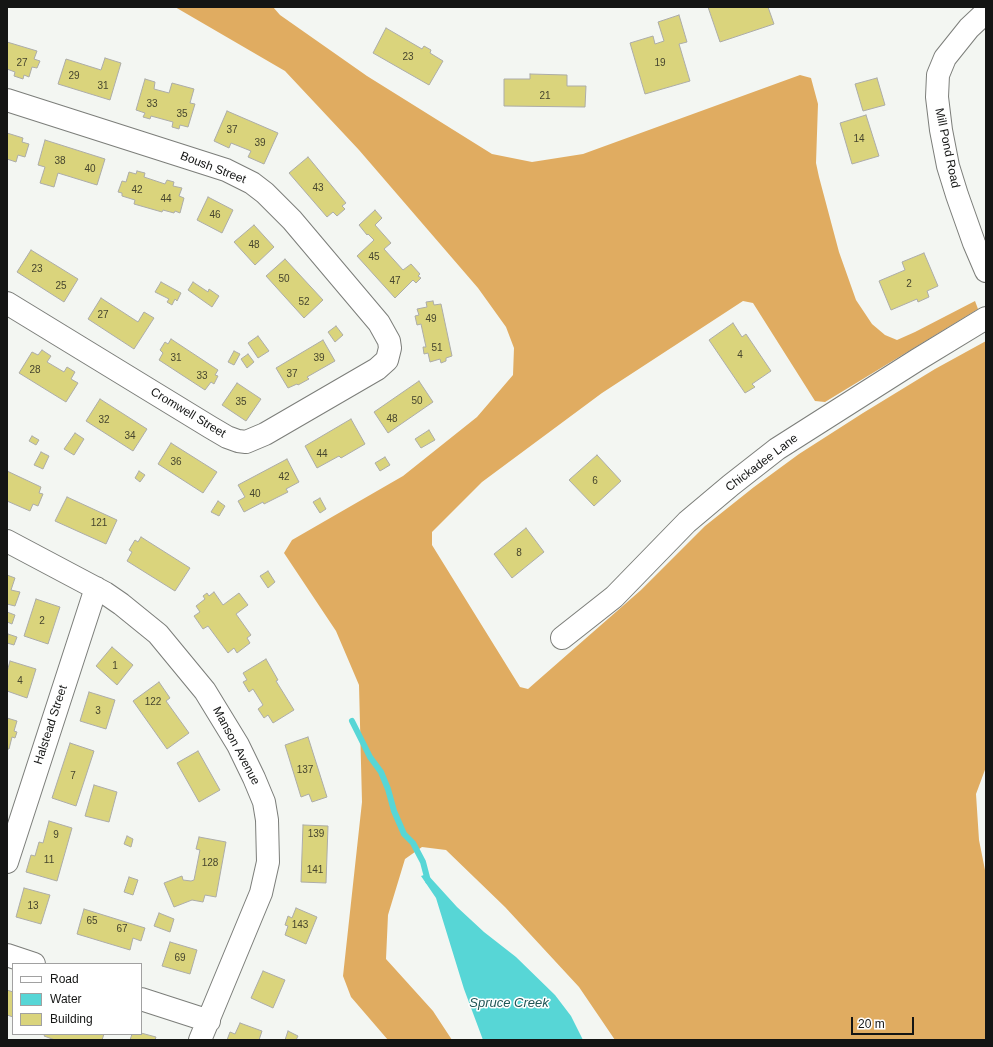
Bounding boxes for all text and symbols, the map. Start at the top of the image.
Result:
house number: 23 [402,51,414,63]
house number: 27 [16,57,28,69]
house number: 19 [654,57,666,69]
house number: 29 [68,70,80,82]
house number: 31 [97,80,109,92]
house number: 21 [539,90,551,102]
house number: 33 [146,98,158,110]
street label: Mill Pond Road [931,107,963,189]
house number: 35 [176,108,188,120]
house number: 37 [226,124,238,136]
house number: 14 [853,133,865,145]
house number: 39 [254,137,266,149]
street label: Boush Street [178,149,248,187]
house number: 38 [54,155,66,167]
house number: 40 [84,163,96,175]
house number: 43 [312,182,324,194]
house number: 42 [131,184,143,196]
house number: 44 [160,193,172,205]
house number: 46 [209,209,221,221]
house number: 48 [248,239,260,251]
house number: 45 [368,251,380,263]
house number: 23 [31,263,43,275]
house number: 50 [278,273,290,285]
house number: 47 [389,275,401,287]
house number: 2 [906,278,912,290]
house number: 25 [55,280,67,292]
house number: 52 [298,296,310,308]
house number: 27 [97,309,109,321]
house number: 49 [425,313,437,325]
house number: 51 [431,342,443,354]
house number: 4 [737,349,743,361]
house number: 31 [170,352,182,364]
house number: 39 [313,352,325,364]
house number: 28 [29,364,41,376]
house number: 37 [286,368,298,380]
house number: 33 [196,370,208,382]
street label: Cromwell Street [148,385,228,441]
house number: 50 [411,395,423,407]
house number: 35 [235,396,247,408]
house number: 48 [386,413,398,425]
house number: 32 [98,414,110,426]
house number: 34 [124,430,136,442]
street label: Chickadee Lane [723,431,801,495]
house number: 44 [316,448,328,460]
house number: 36 [170,456,182,468]
house number: 42 [278,471,290,483]
house number: 6 [592,475,598,487]
house number: 40 [249,488,261,500]
house number: 121 [91,517,107,529]
house number: 8 [516,547,522,559]
house number: 2 [39,615,45,627]
house number: 1 [112,660,118,672]
house number: 4 [17,675,23,687]
street label: Halstead Street [31,683,71,767]
house number: 122 [145,696,161,708]
street label: Manson Avenue [209,704,263,788]
house number: 3 [95,705,101,717]
house number: 137 [297,764,313,776]
house number: 7 [70,770,76,782]
house number: 139 [308,828,324,840]
house number: 9 [53,829,59,841]
house number: 11 [44,854,54,866]
house number: 128 [202,857,218,869]
house number: 141 [307,864,323,876]
house number: 13 [27,900,39,912]
house number: 65 [86,915,98,927]
house number: 143 [292,919,308,931]
house number: 67 [116,923,128,935]
house number: 69 [174,952,186,964]
legend [12,963,142,1035]
text: Road [50,972,79,986]
text: Water [50,992,82,1006]
water label: Spruce Creek [469,995,549,1011]
scale bar [853,1009,916,1035]
text: Building [50,1012,93,1026]
text: 20 m [858,1017,885,1031]

